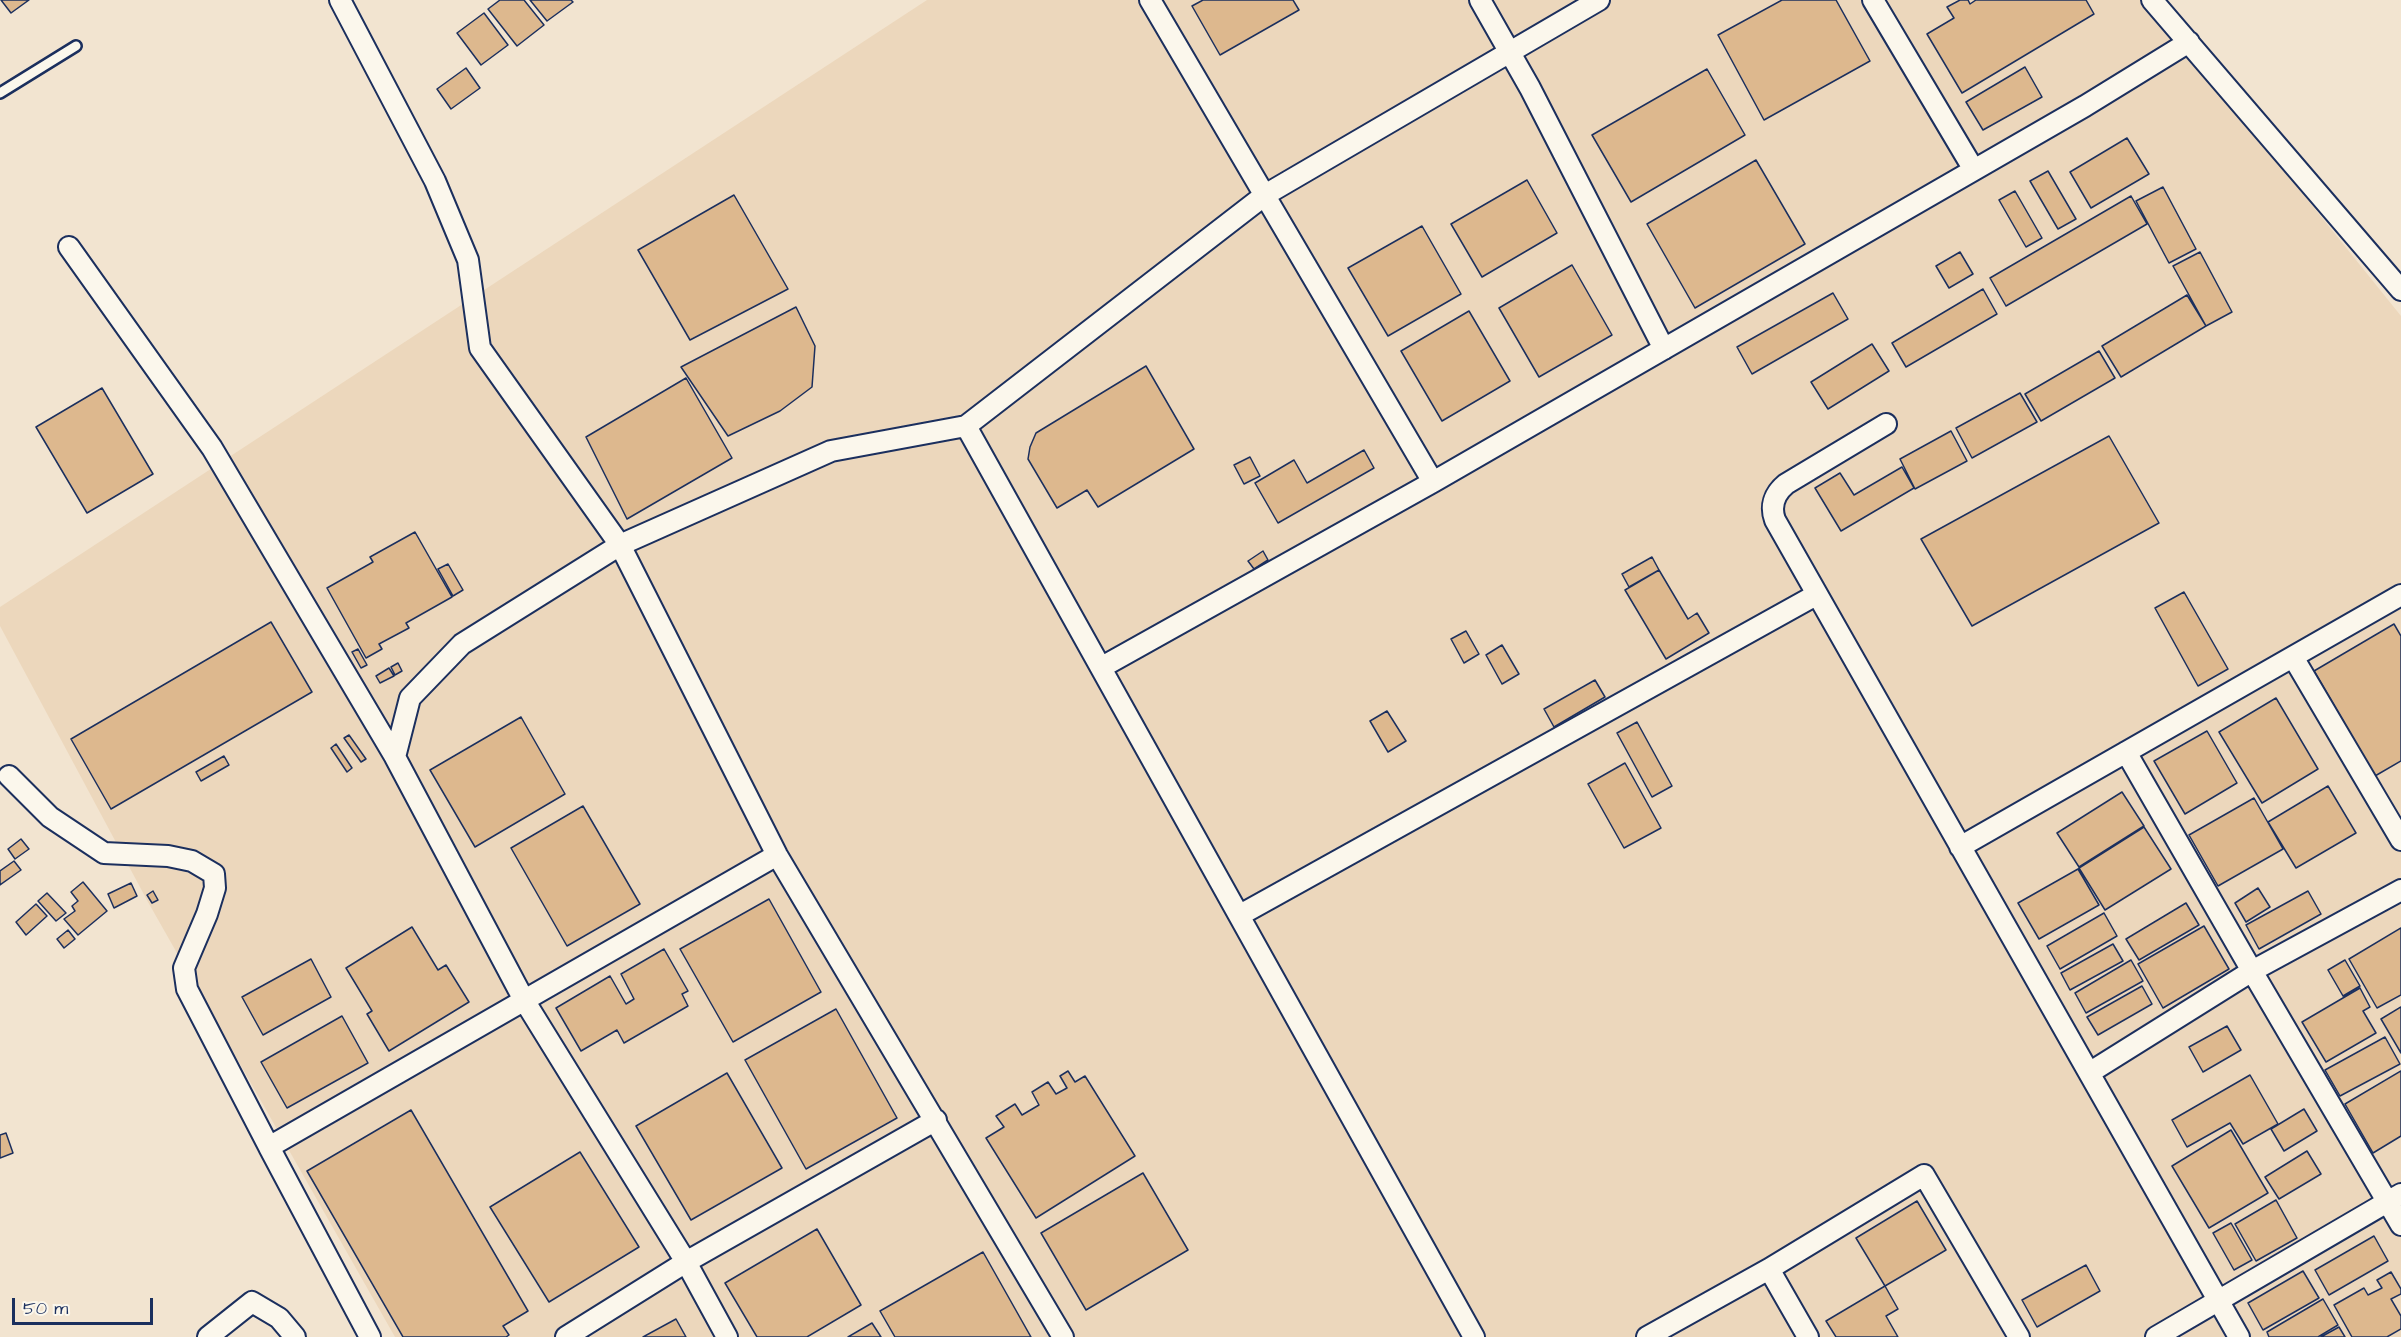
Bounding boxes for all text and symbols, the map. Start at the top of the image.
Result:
scale bar [15,1286,156,1324]
text: 50 m [23,1296,68,1321]

